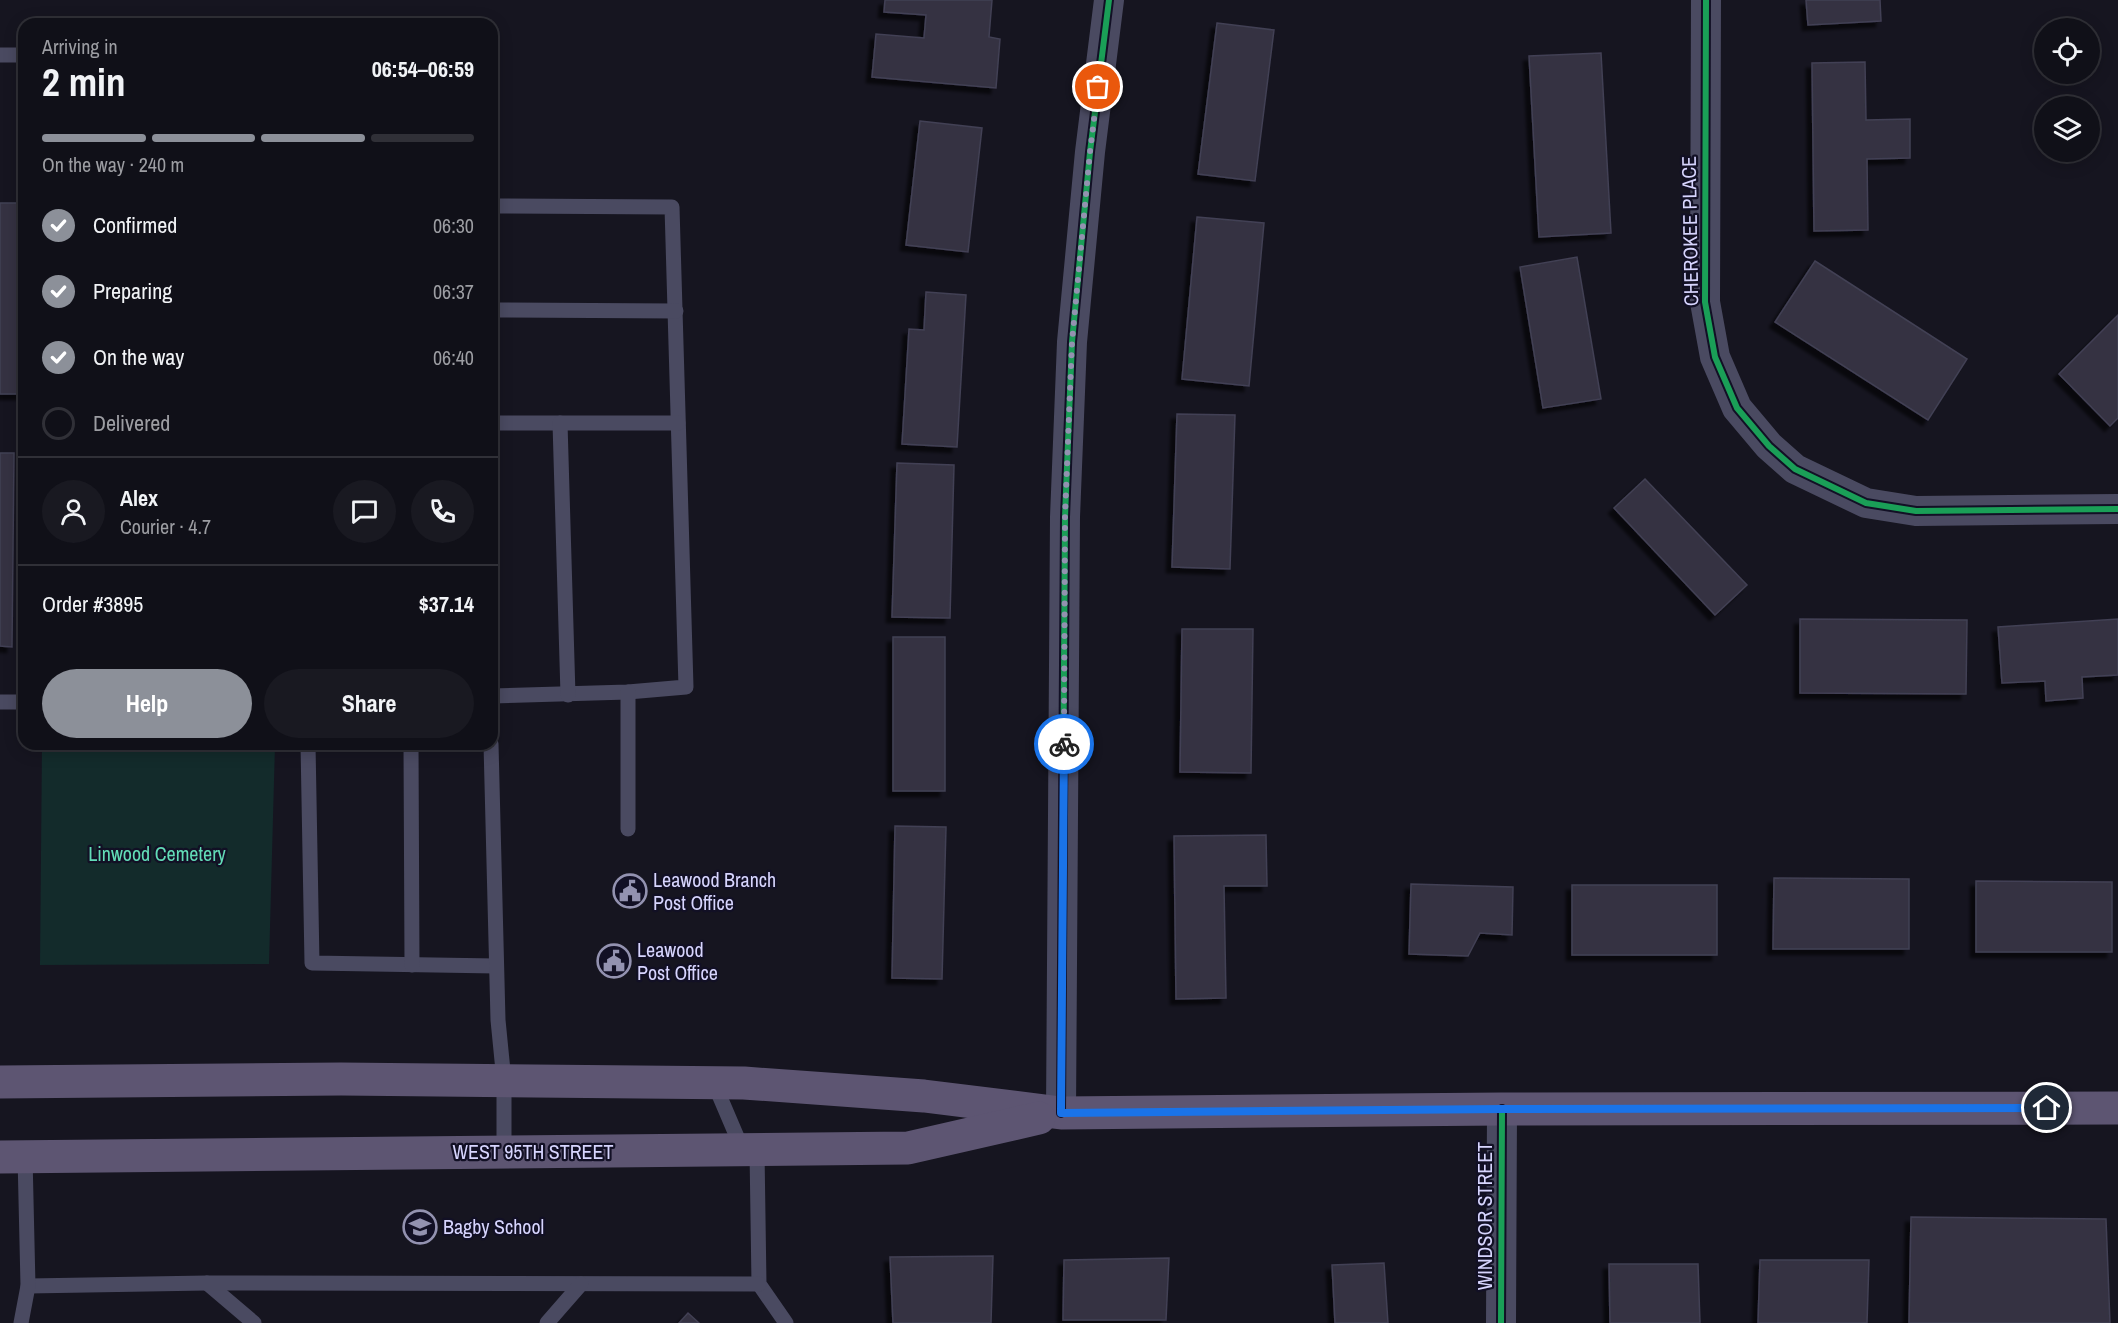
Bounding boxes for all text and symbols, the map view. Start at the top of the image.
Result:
map controls [2034,18,2100,162]
button: locate [2034,18,2100,84]
text: Arriving in [42,33,118,60]
text: 06:54–06:59 [372,54,474,84]
text: 2 min [42,56,126,108]
pin [1072,61,1123,112]
icon: bag [1081,70,1114,103]
button: layers [2034,96,2100,162]
text: On the way · 240 m [42,151,184,178]
street label: CHEROKEE PLACE [1675,156,1704,306]
icon: check [42,209,75,242]
text: Confirmed [93,210,177,240]
text: 06:30 [433,212,474,239]
icon: check [42,275,75,308]
text: Preparing [93,276,172,306]
text: 06:37 [433,278,474,305]
icon: check [42,341,75,374]
text: On the way [93,342,184,372]
text: 06:40 [433,344,474,371]
text: Delivered [93,408,170,438]
button: person [42,480,105,543]
button: chat [333,480,396,543]
button: phone [411,480,474,543]
text: Alex [120,483,158,513]
text: Courier · 4.7 [120,513,211,540]
text: Order #3895 [42,589,143,619]
text: $37.14 [419,589,474,619]
button: Help [42,669,252,738]
button: Share [264,669,474,738]
courier [1034,714,1094,774]
icon: bike [1048,728,1081,761]
park label: Linwood Cemetery [88,840,227,867]
place label: Leawood Branch Post Office [653,866,776,916]
public building icon: Leawood Branch Post Office [612,873,648,909]
place label: Leawood Post Office [637,936,718,986]
public building icon: Leawood Post Office [596,943,632,979]
pin [2021,1082,2072,1133]
icon: home [2030,1091,2063,1124]
street label: WEST 95TH STREET [452,1138,614,1165]
street label: WINDSOR STREET [1471,1142,1498,1290]
school or university icon: Bagby School [402,1209,438,1245]
place label: Bagby School [443,1213,544,1240]

